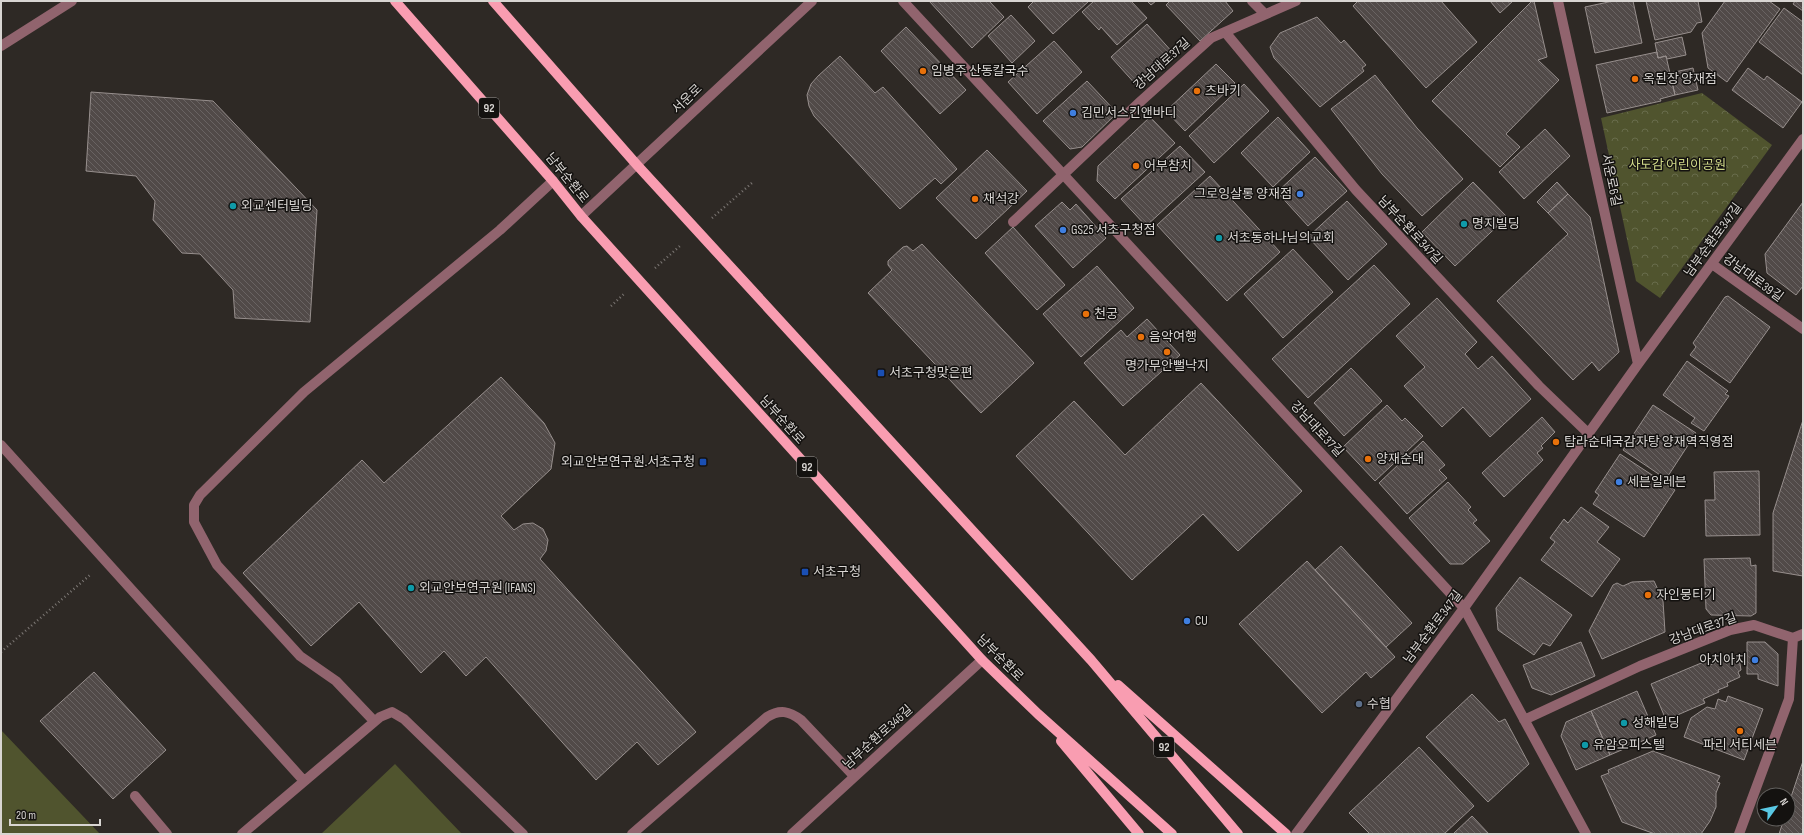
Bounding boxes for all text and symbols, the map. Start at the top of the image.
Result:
street label: 강남대로37길 [1130,34,1194,94]
place label: 임병주 산동칼국수 [931,63,1029,79]
marker: 임병주 산동칼국수 [918,66,928,76]
place label: 옥된장 양재점 [1643,71,1717,87]
marker: 옥된장 양재점 [1630,74,1640,84]
street label: 서운로 [669,81,705,117]
place label: 츠바키 [1205,83,1241,99]
marker: 츠바키 [1192,86,1202,96]
road number: 92 [479,98,499,118]
place label: 김민서스킨앤바디 [1081,105,1177,121]
marker: 김민서스킨앤바디 [1068,108,1078,118]
street label: 남부순환로 [542,150,592,206]
street label: 서운로6길 [1598,152,1624,208]
park label: 사도감 어린이공원 [1628,157,1726,173]
place label: 어부참치 [1144,158,1192,174]
marker: 어부참치 [1131,161,1141,171]
place label: 그로잉살롱 양재점 [1194,186,1292,202]
marker: 그로잉살롱 양재점 [1295,189,1305,199]
place label: 채석강 [983,191,1019,207]
street label: 남부순환로347길 [1374,192,1446,268]
marker: 채석강 [970,194,980,204]
place label: 외교센터빌딩 [241,198,313,214]
street label: 남부순환로347길 [1681,200,1745,280]
marker: 외교센터빌딩 [228,201,238,211]
place label: 명지빌딩 [1472,216,1520,232]
marker: 명지빌딩 [1459,219,1469,229]
place label: GS25 서초구청점 [1071,222,1155,238]
marker: GS25 서초구청점 [1058,225,1068,235]
place label: 서초동하나님의교회 [1227,230,1335,246]
marker: 서초동하나님의교회 [1214,233,1224,243]
street label: 강남대로39길 [1720,251,1786,305]
place label: 천궁 [1094,306,1118,322]
marker: 천궁 [1081,309,1091,319]
place label: 음악여행 [1149,329,1197,345]
marker: 음악여행 [1136,332,1146,342]
marker: 명가무안뻘낙지 [1162,347,1172,357]
place label: 명가무안뻘낙지 [1125,358,1209,374]
place label: 서초구청맞은편 [889,365,973,381]
marker: 서초구청맞은편 [876,368,886,378]
street label: 남부순환로 [756,392,808,448]
street label: 강남대로37길 [1287,398,1347,460]
place label: 탐라순대국감자탕 양재역직영점 [1564,434,1734,450]
marker: 탐라순대국감자탕 양재역직영점 [1551,437,1561,447]
place label: 양재순대 [1376,451,1424,467]
place label: 외교안보연구원.서초구청 [561,454,695,470]
marker: 양재순대 [1363,454,1373,464]
marker: 외교안보연구원.서초구청 [698,457,708,467]
road number: 92 [797,457,817,477]
place label: 세븐일레븐 [1627,474,1687,490]
marker: 세븐일레븐 [1614,477,1624,487]
place label: 서초구청 [813,564,861,580]
marker: 서초구청 [800,567,810,577]
place label: 외교안보연구원 (IFANS) [419,580,536,596]
marker: 외교안보연구원 (IFANS) [406,583,416,593]
street label: 남부순환로347길 [1400,587,1466,667]
place label: 자인뭉티기 [1656,587,1716,603]
marker: 자인뭉티기 [1643,590,1653,600]
street label: 강남대로37길 [1667,609,1739,649]
place label: CU [1195,613,1208,629]
marker: CU [1182,616,1192,626]
street label: 남부순환로 [973,631,1027,685]
place label: 아치아치 [1699,652,1747,668]
marker: 아치아치 [1750,655,1760,665]
place label: 수협 [1367,696,1391,712]
marker: 수협 [1354,699,1364,709]
street label: 남부순환로346길 [840,701,916,773]
place label: 성해빌딩 [1632,715,1680,731]
marker: 성해빌딩 [1619,718,1629,728]
marker: 파리 서티세븐 [1735,726,1745,736]
road number: 92 [1154,737,1174,757]
place label: 유암오피스텔 [1593,737,1665,753]
place label: 파리 서티세븐 [1703,737,1777,753]
marker: 유암오피스텔 [1580,740,1590,750]
north arrow [1756,787,1796,827]
text: N [1777,796,1791,808]
scale bar [10,801,100,827]
text: 20 m [16,808,36,823]

